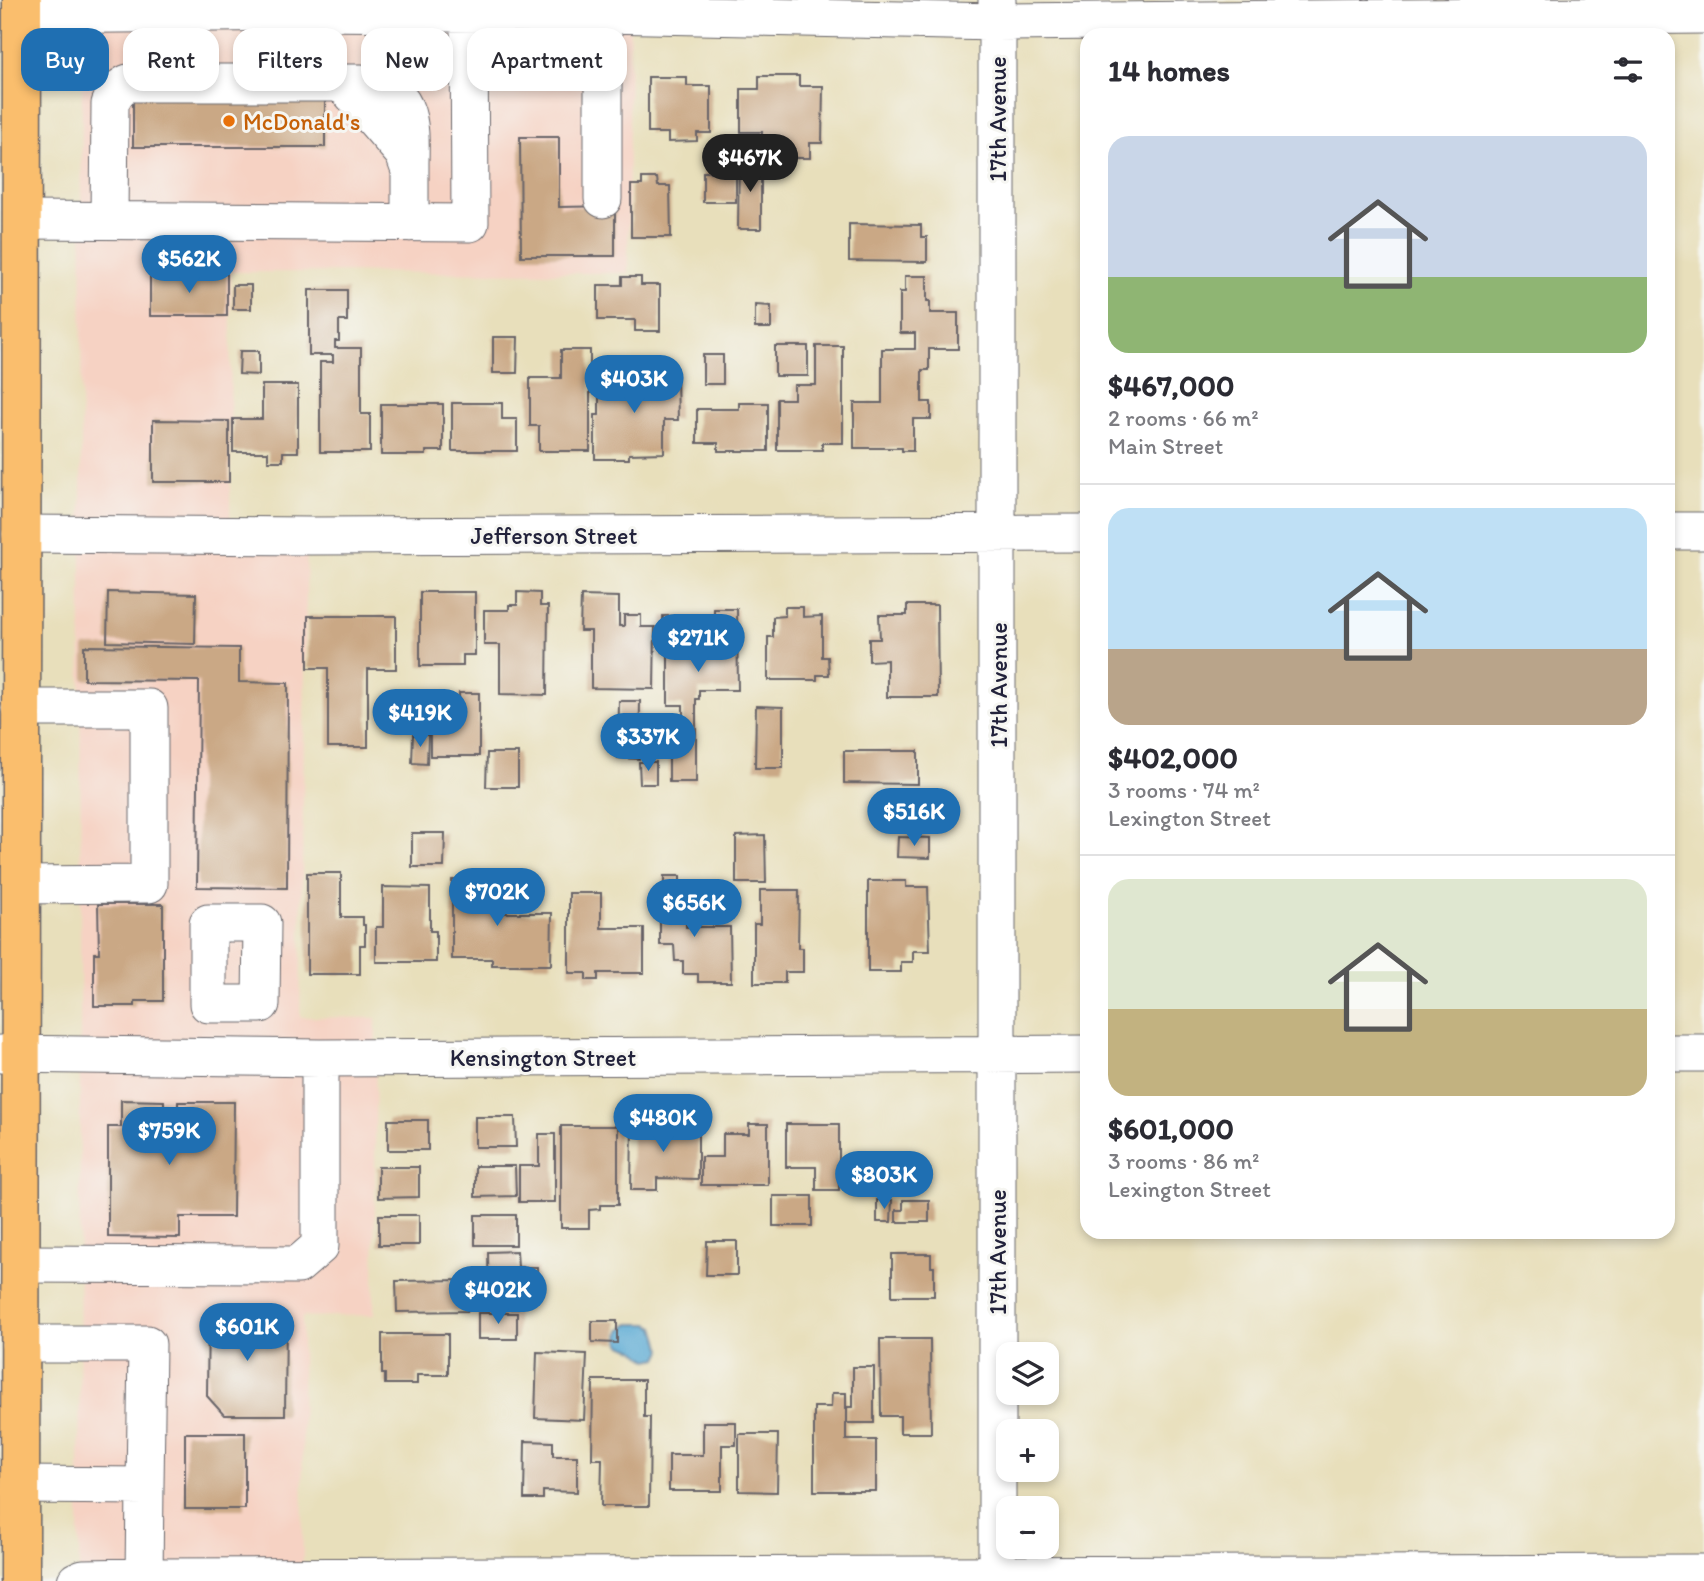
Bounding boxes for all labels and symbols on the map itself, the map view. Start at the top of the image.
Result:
street label: 17th Avenue [983,56,1012,182]
place label: McDonald's [243,107,360,136]
marker: McDonald's [221,113,237,129]
pin: $467K [701,134,799,194]
pin: $562K [140,236,238,295]
pin: $403K [585,356,683,415]
street label: Jefferson Street [471,521,637,550]
pin: $271K [649,614,747,674]
street label: 17th Avenue [984,622,1013,748]
pin: $419K [371,690,469,749]
pin: $337K [599,714,697,773]
pin: $516K [865,788,963,848]
pin: $702K [448,869,546,928]
pin: $656K [645,880,743,939]
street label: Kensington Street [450,1043,636,1072]
pin: $480K [614,1094,712,1154]
pin: $759K [120,1108,218,1167]
pin: $803K [835,1152,933,1211]
street label: 17th Avenue [983,1189,1012,1315]
pin: $402K [449,1266,547,1326]
pin: $601K [198,1304,296,1363]

